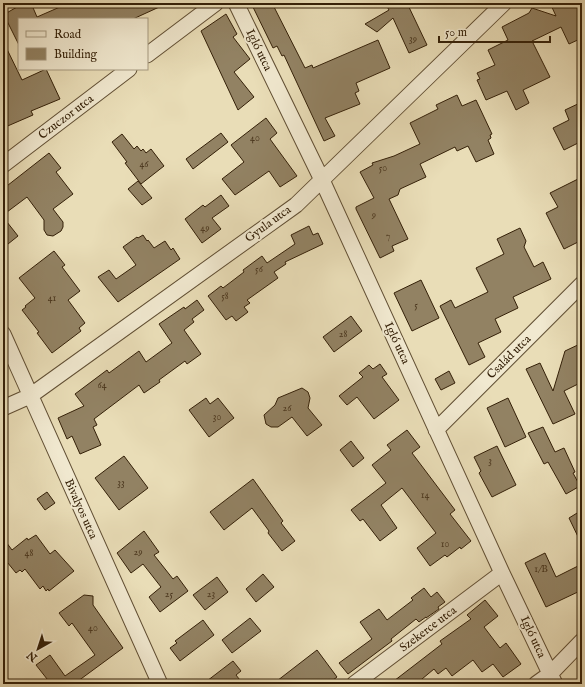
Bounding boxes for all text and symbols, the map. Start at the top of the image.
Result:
legend [18,18,148,70]
scale bar [439,18,550,44]
text: 50 m [445,25,467,40]
text: Road [54,27,82,42]
street label: Igló utca [242,27,276,74]
house number: 39 [409,33,417,46]
text: Building [54,47,98,62]
street label: Czuczor utca [35,91,97,143]
house number: 40 [250,132,260,145]
house number: 46 [139,158,149,171]
house number: 50 [379,162,387,175]
street label: Gyula utca [242,202,295,246]
house number: 9 [371,209,376,222]
house number: 49 [200,222,210,235]
house number: 7 [386,230,391,243]
house number: 56 [255,263,264,276]
house number: 58 [221,290,229,303]
house number: 41 [48,292,57,305]
house number: 5 [414,299,418,312]
street label: Igló utca [381,320,414,367]
house number: 28 [339,328,347,341]
street label: Család utca [484,331,535,382]
house number: 64 [97,379,107,392]
house number: 26 [283,402,292,415]
house number: 30 [213,411,221,424]
house number: 3 [488,455,492,468]
street label: Bivalyos utca [61,477,101,542]
house number: 33 [117,477,125,490]
house number: 14 [421,489,429,502]
house number: 10 [441,538,449,551]
house number: 29 [133,546,143,559]
house number: 48 [25,547,33,560]
house number: 1/B [534,563,548,576]
house number: 25 [165,588,174,601]
house number: 23 [207,588,215,601]
street label: Szekerce utca [397,602,460,655]
street label: Igló utca [517,614,550,661]
house number: 40 [88,622,98,635]
north arrow [18,629,58,669]
text: N [24,647,41,665]

